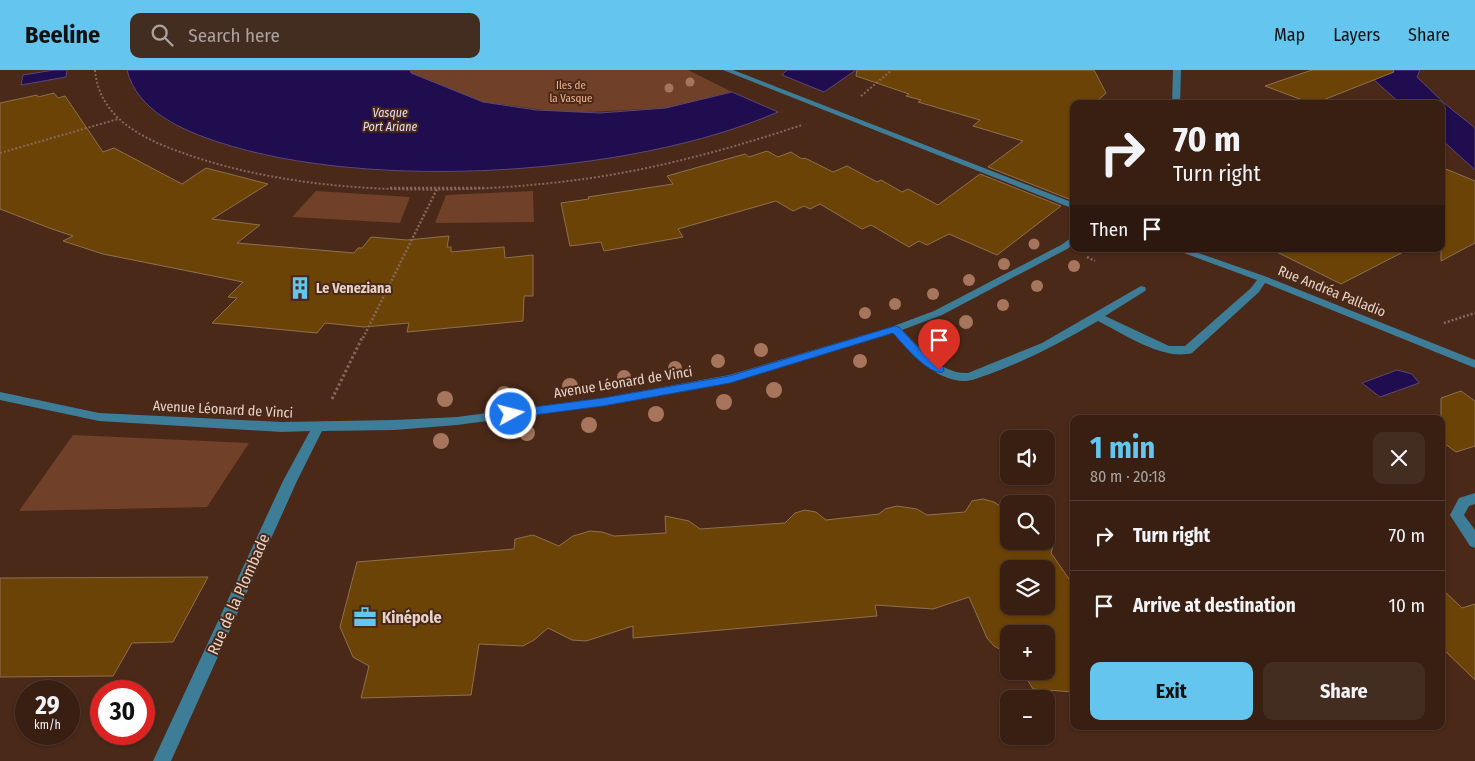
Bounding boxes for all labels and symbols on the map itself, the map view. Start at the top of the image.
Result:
park label: Iles de la Vasque [549,79,593,105]
water label: Vasque Port Ariane [363,106,418,134]
street label: Rue Andréa Palladio [1275,262,1388,321]
building icon: Le Veneziana [287,275,313,301]
place label: Le Veneziana [316,280,391,297]
pin [918,319,960,370]
street label: Avenue Léonard de Vinci [552,363,694,402]
position arrow [484,387,536,439]
street label: Avenue Léonard de Vinci [152,397,293,422]
street label: Rue de la Plombade [203,531,274,658]
office icon: Kinépole [352,604,378,630]
place label: Kinépole [382,608,442,627]
speed limit sign: 30 [90,680,155,745]

